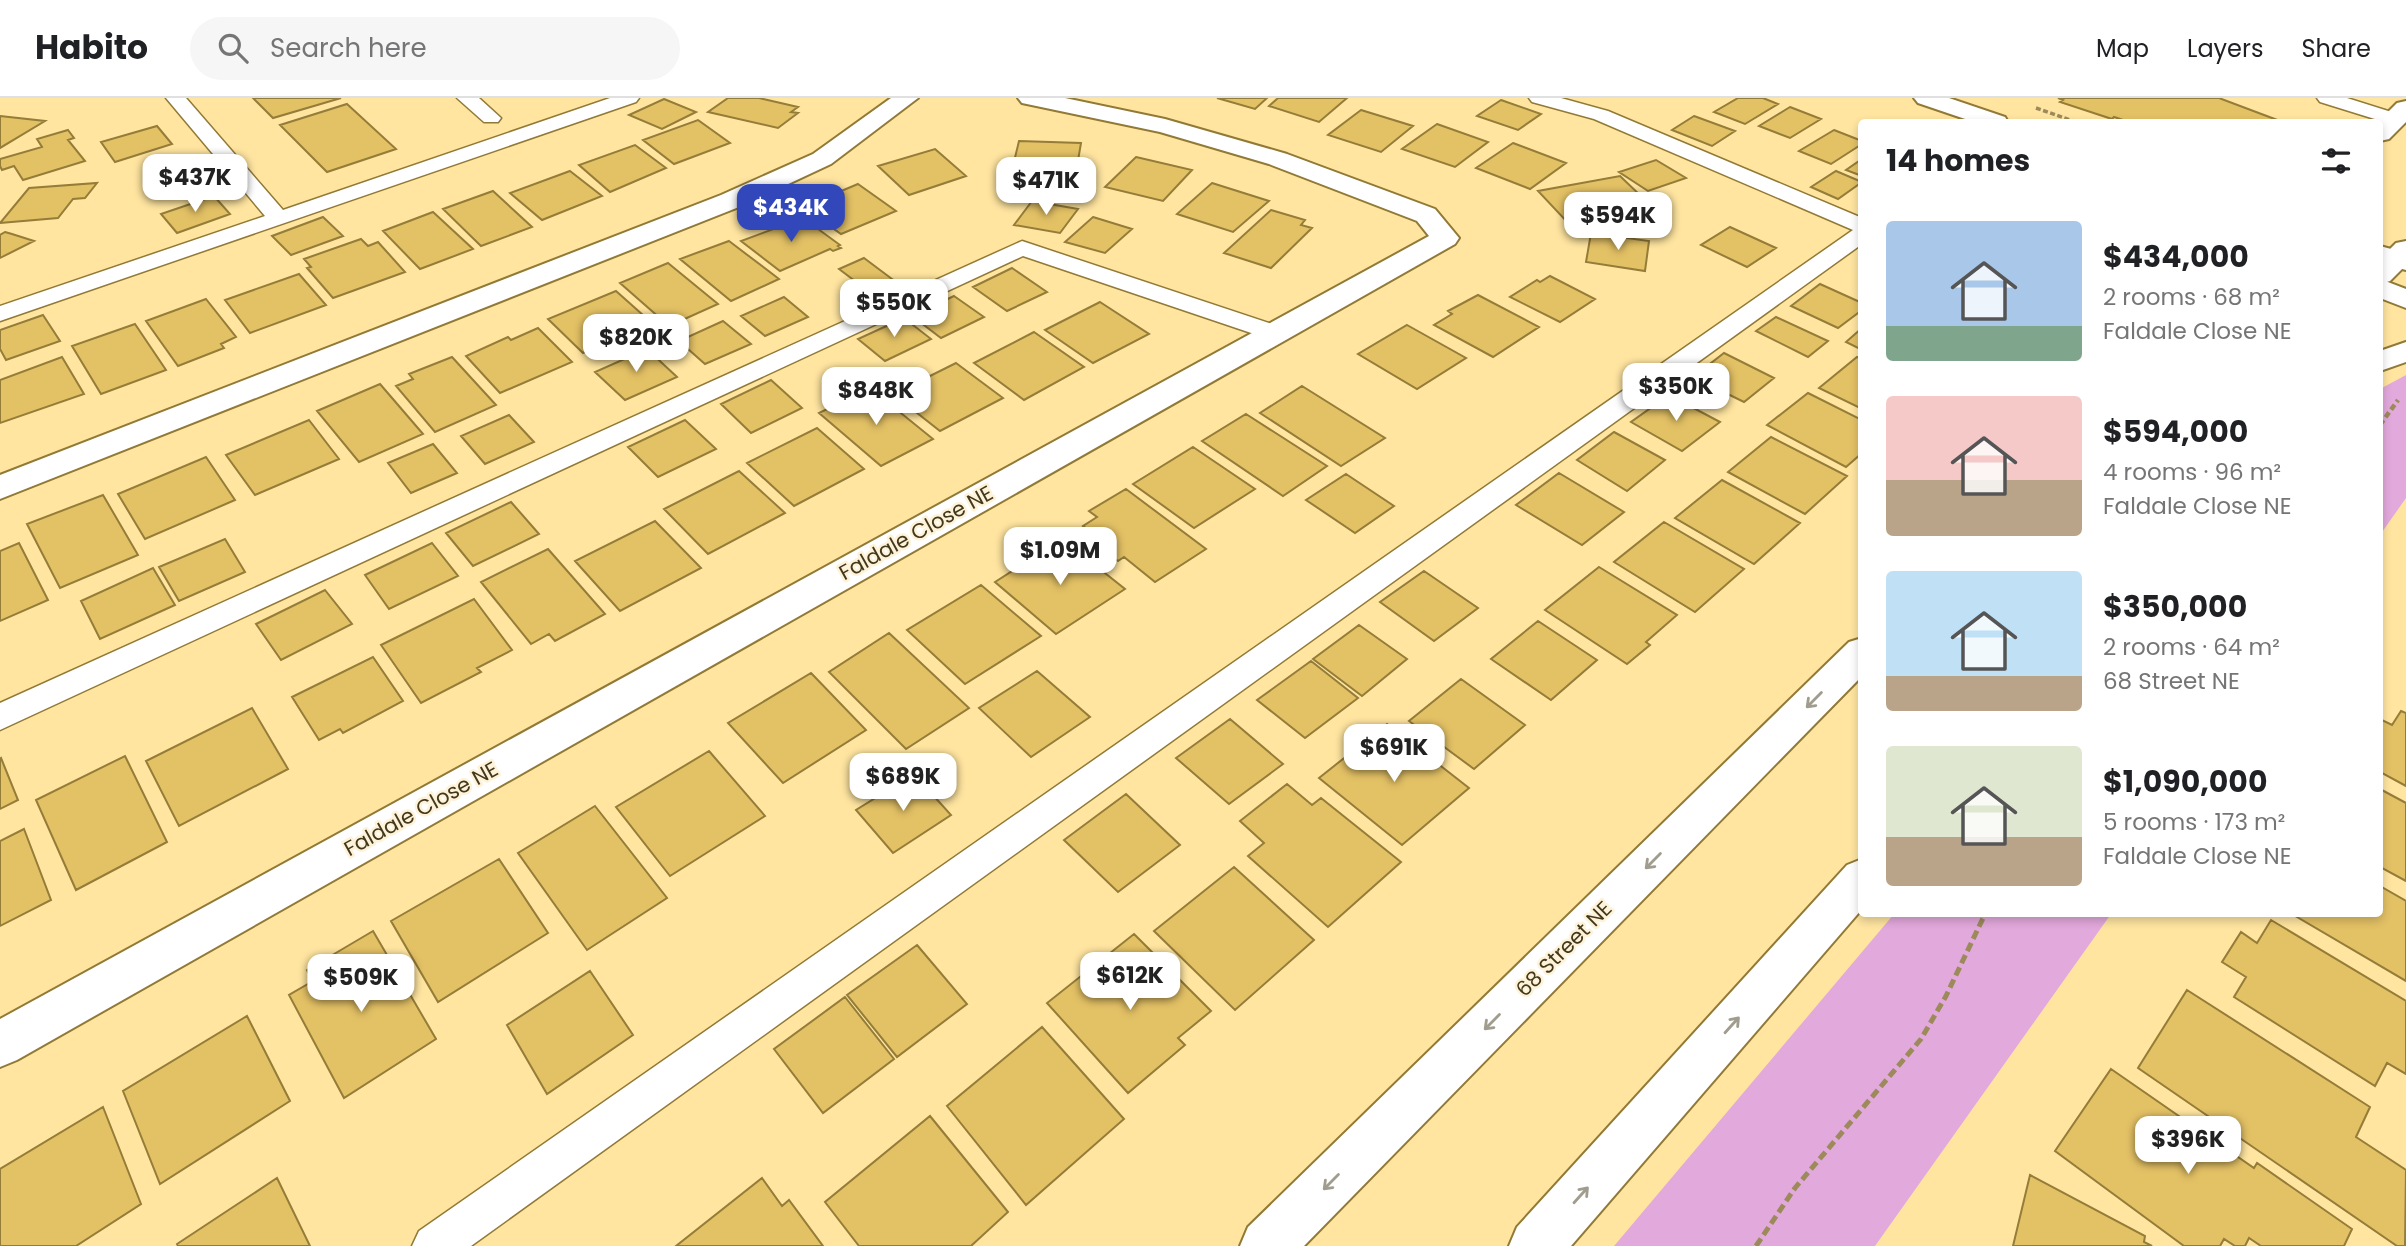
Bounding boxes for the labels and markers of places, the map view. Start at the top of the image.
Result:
pin: $437K [146,155,244,214]
pin: $471K [997,158,1095,217]
pin: $434K [742,184,840,244]
pin: $594K [1569,192,1667,252]
pin: $550K [845,280,943,339]
pin: $820K [587,314,685,374]
pin: $350K [1627,364,1725,423]
pin: $848K [827,368,925,427]
pin: $1.09M [1003,528,1117,587]
pin: $691K [1345,724,1443,784]
pin: $689K [854,754,952,813]
pin: $612K [1081,953,1179,1012]
pin: $509K [312,954,410,1014]
pin: $396K [2139,1116,2237,1176]

